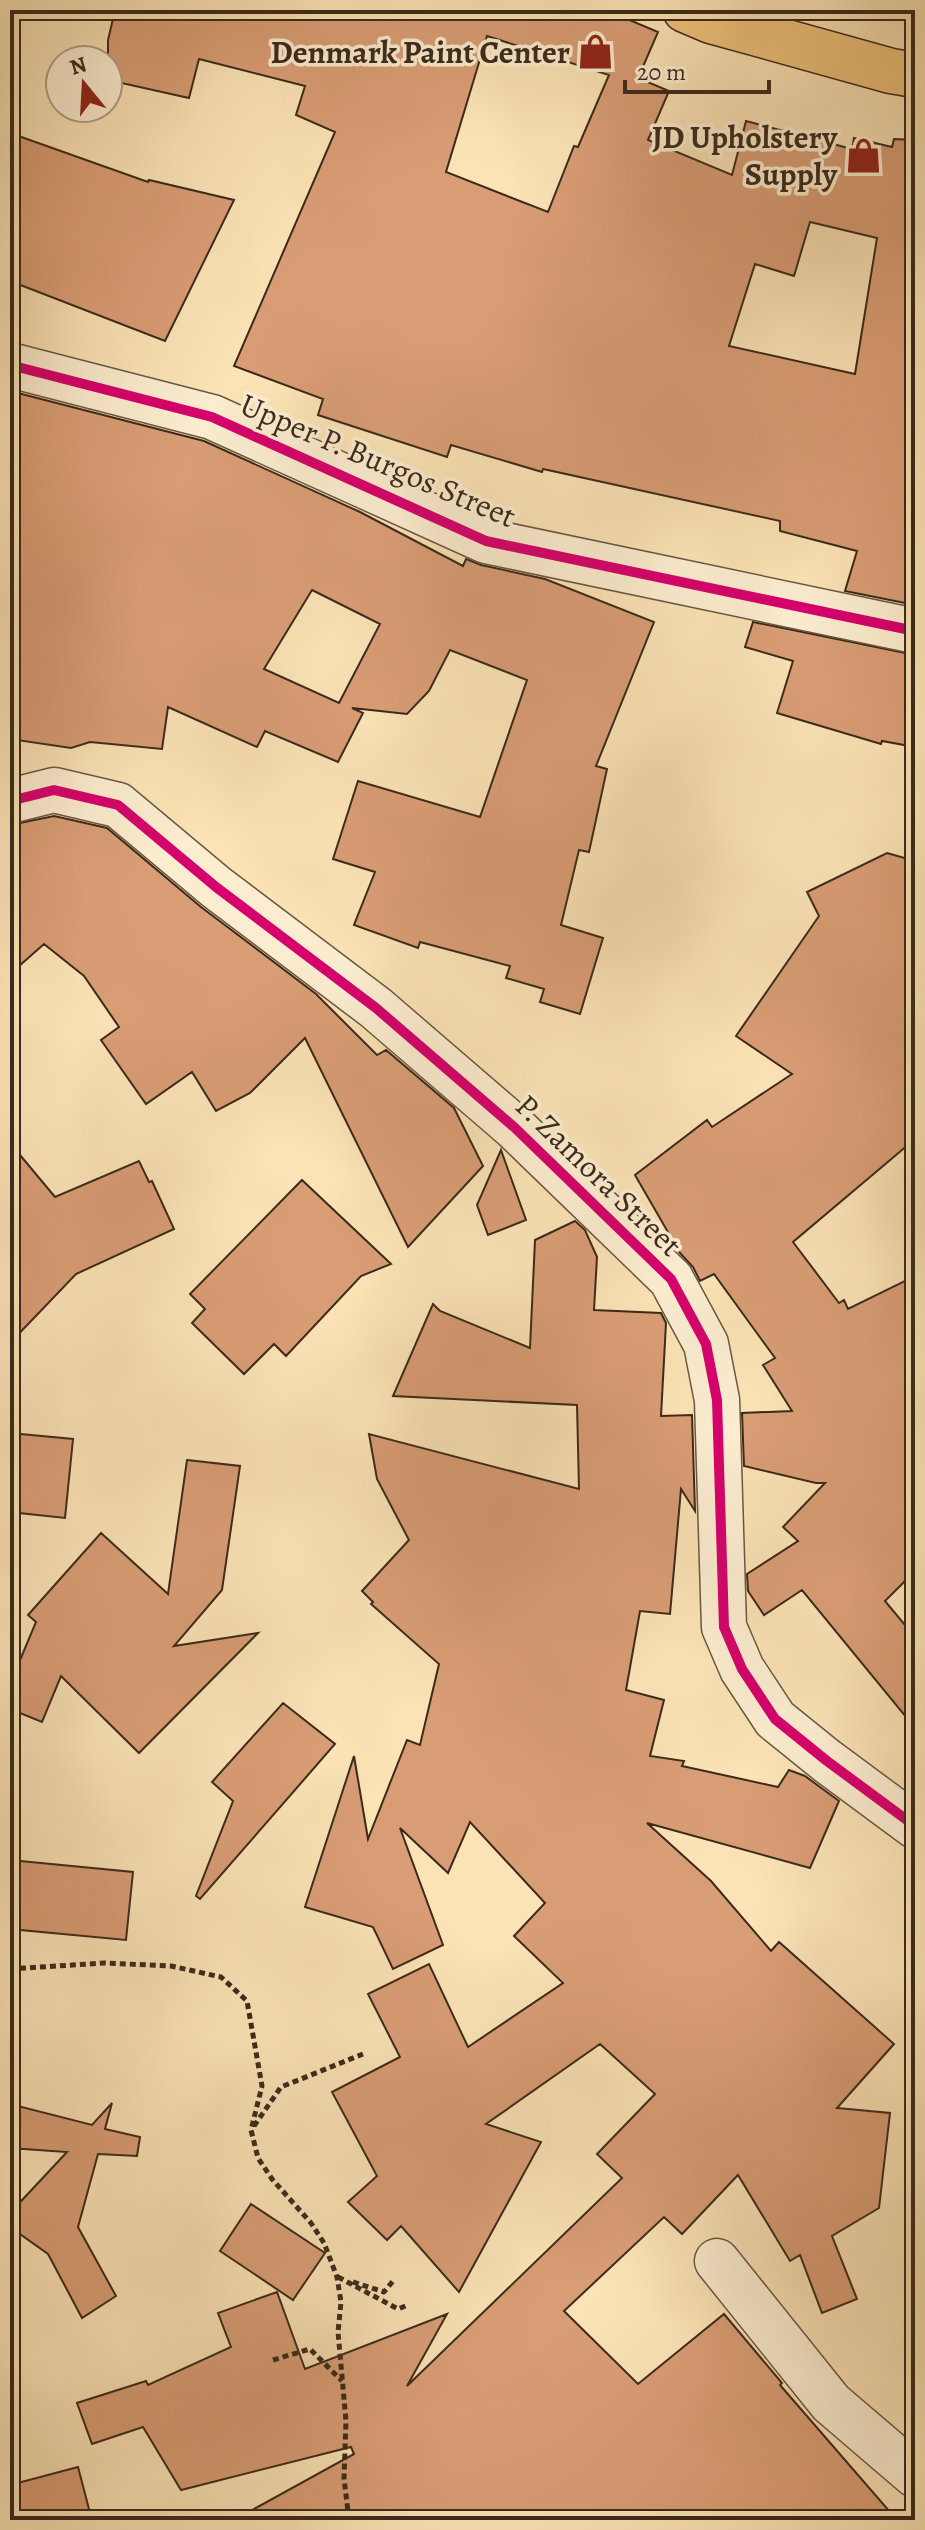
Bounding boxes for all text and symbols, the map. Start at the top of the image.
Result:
place label: Denmark Paint Center [271,30,570,74]
shop icon: Denmark Paint Center [577,33,615,71]
north arrow [44,44,124,124]
scale bar [625,44,769,94]
text: N [66,49,90,83]
text: 20 m [637,56,686,88]
place label: JD Upholstery Supply [652,115,838,196]
shop icon: JD Upholstery Supply [844,136,882,174]
street label: Upper P. Burgos Street [233,382,523,538]
street label: P. Zamora Street [506,1084,692,1266]

